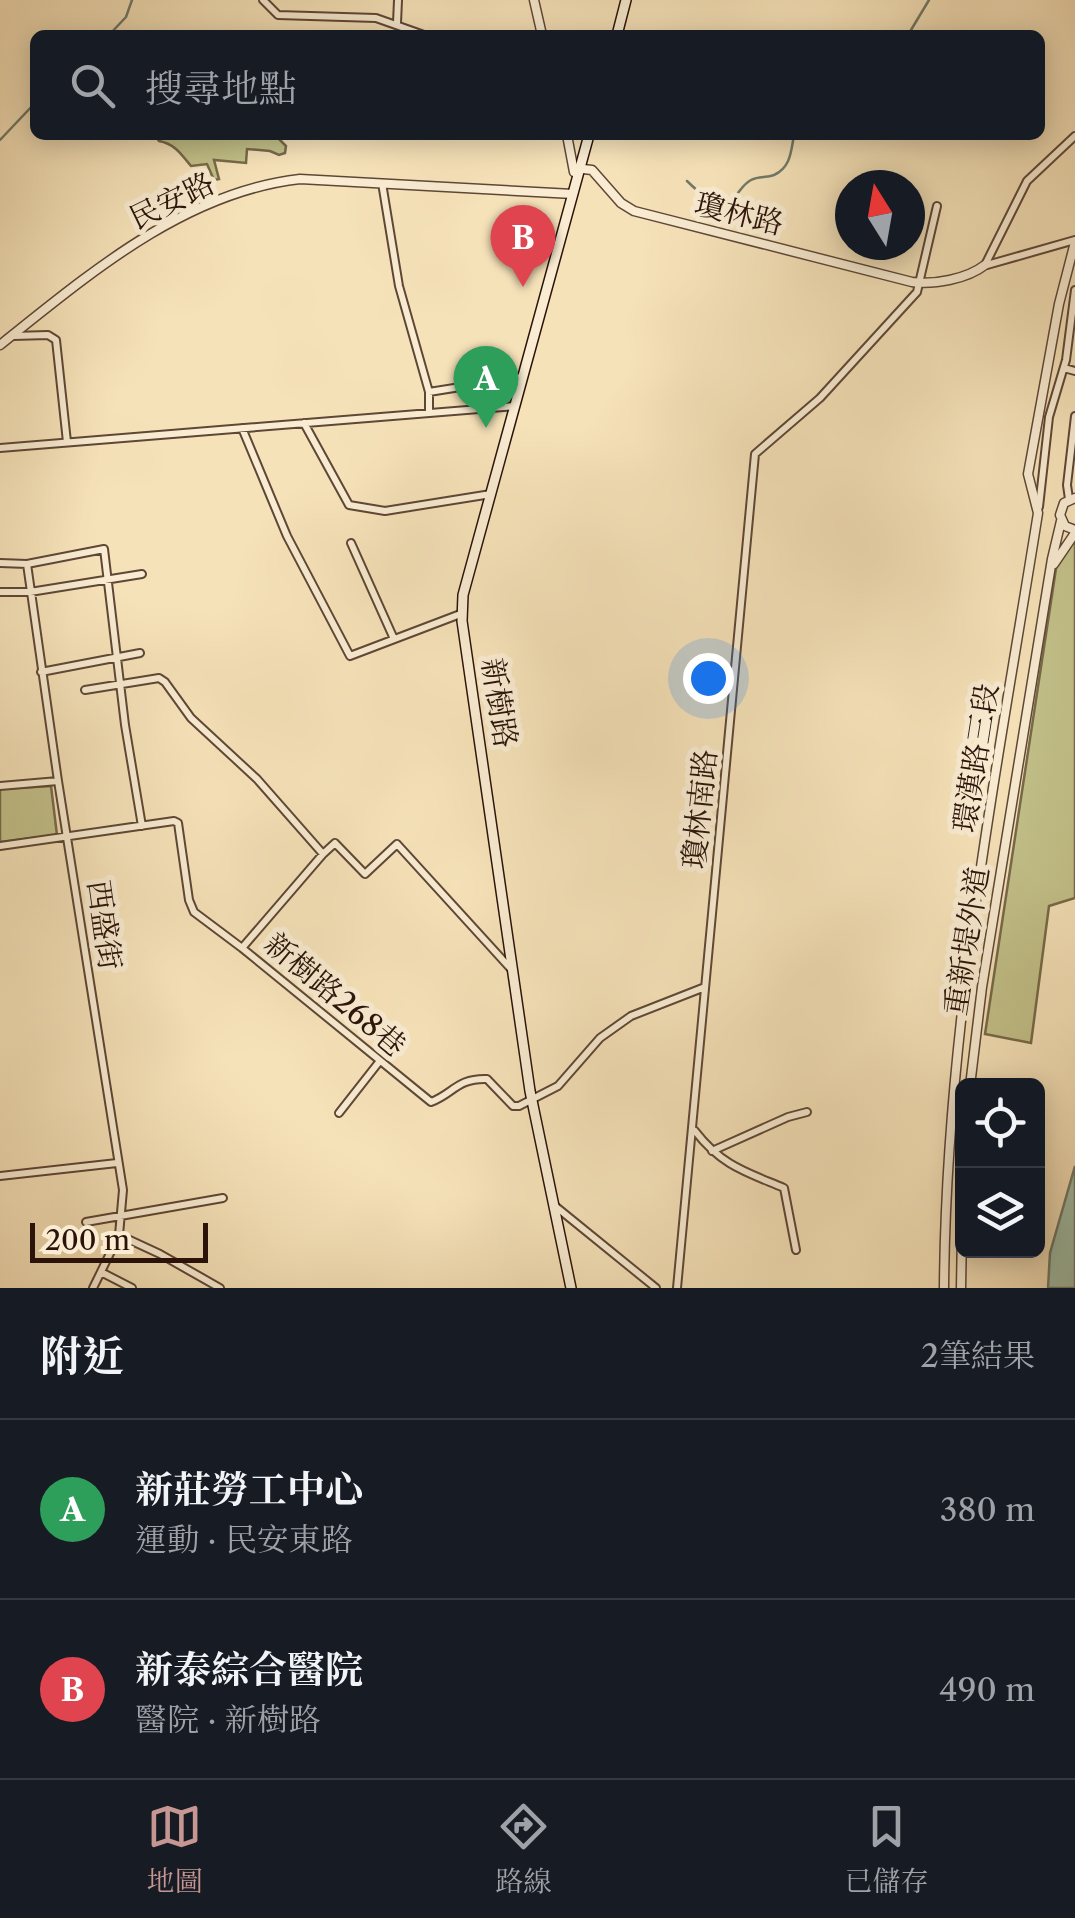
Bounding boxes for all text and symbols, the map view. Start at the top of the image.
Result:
search box [30,30,1045,140]
icon: search [65,58,120,113]
text: 搜尋地點 [145,65,297,112]
street label: 民安路 [123,164,220,237]
north arrow [835,170,925,260]
street label: 瓊林路 [691,185,787,242]
pin: B [490,204,556,287]
pin: A [454,346,518,428]
your location [683,653,734,704]
street label: 新樹路 [474,656,525,750]
street label: 環漢路三段 [946,681,1006,835]
street label: 瓊林南路 [675,747,724,871]
street label: 重新堤外道 [937,864,997,1018]
street label: 西盛街 [80,878,129,972]
street label: 新樹路268巷 [257,925,413,1064]
map controls [955,1078,1045,1258]
button: locate [955,1078,1045,1168]
button: layers [955,1168,1045,1258]
scale bar [30,1218,208,1262]
text: 200 m [45,1223,130,1257]
text: 附近 [40,1330,124,1382]
text: 2筆結果 [921,1336,1035,1375]
text: 新莊勞工中心 [135,1466,363,1513]
text: A [60,1490,85,1529]
text: 380 m [940,1490,1035,1529]
text: 運動 · 民安東路 [135,1520,353,1559]
text: 新泰綜合醫院 [135,1646,363,1693]
text: B [61,1670,84,1709]
text: 490 m [939,1670,1035,1709]
text: 醫院 · 新樹路 [135,1700,321,1739]
tab: 地圖 [146,1799,203,1899]
tab: 路線 [495,1799,552,1899]
tab: 已儲存 [844,1799,929,1899]

